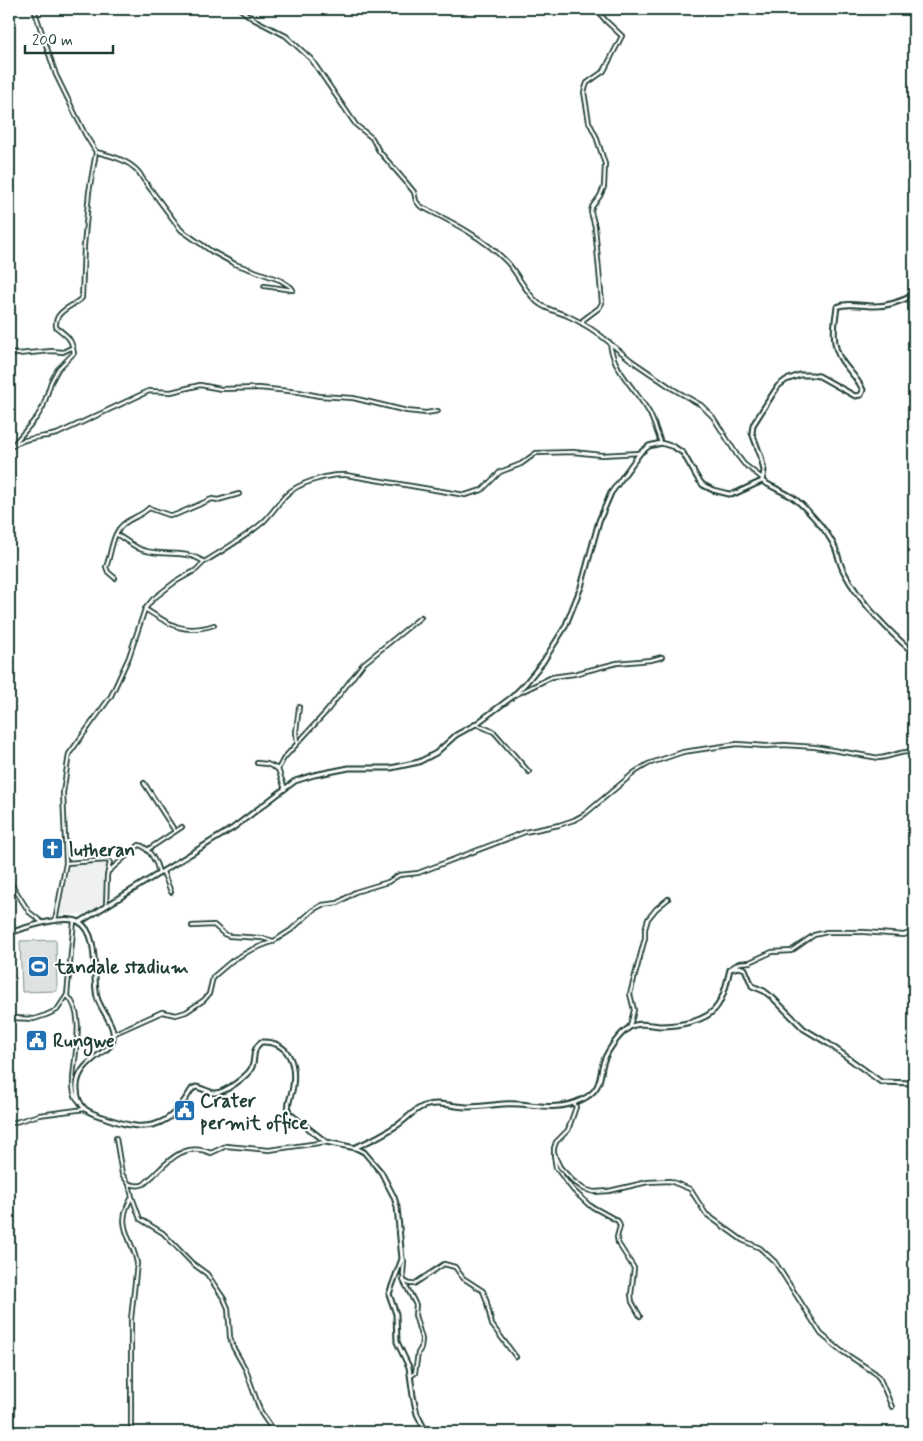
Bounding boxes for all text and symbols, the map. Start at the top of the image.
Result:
scale bar [25,22,112,54]
text: 200 m [32,31,73,51]
church icon: lutheran [41,837,65,861]
place label: lutheran [69,838,135,863]
sports icon: tandale stadium [27,954,51,978]
place label: tandale stadium [54,955,189,980]
public building icon: Rungwe [25,1028,49,1052]
place label: Rungwe [53,1029,115,1057]
place label: Crater permit office [200,1089,309,1136]
public building icon: Crater permit office [172,1099,196,1123]

